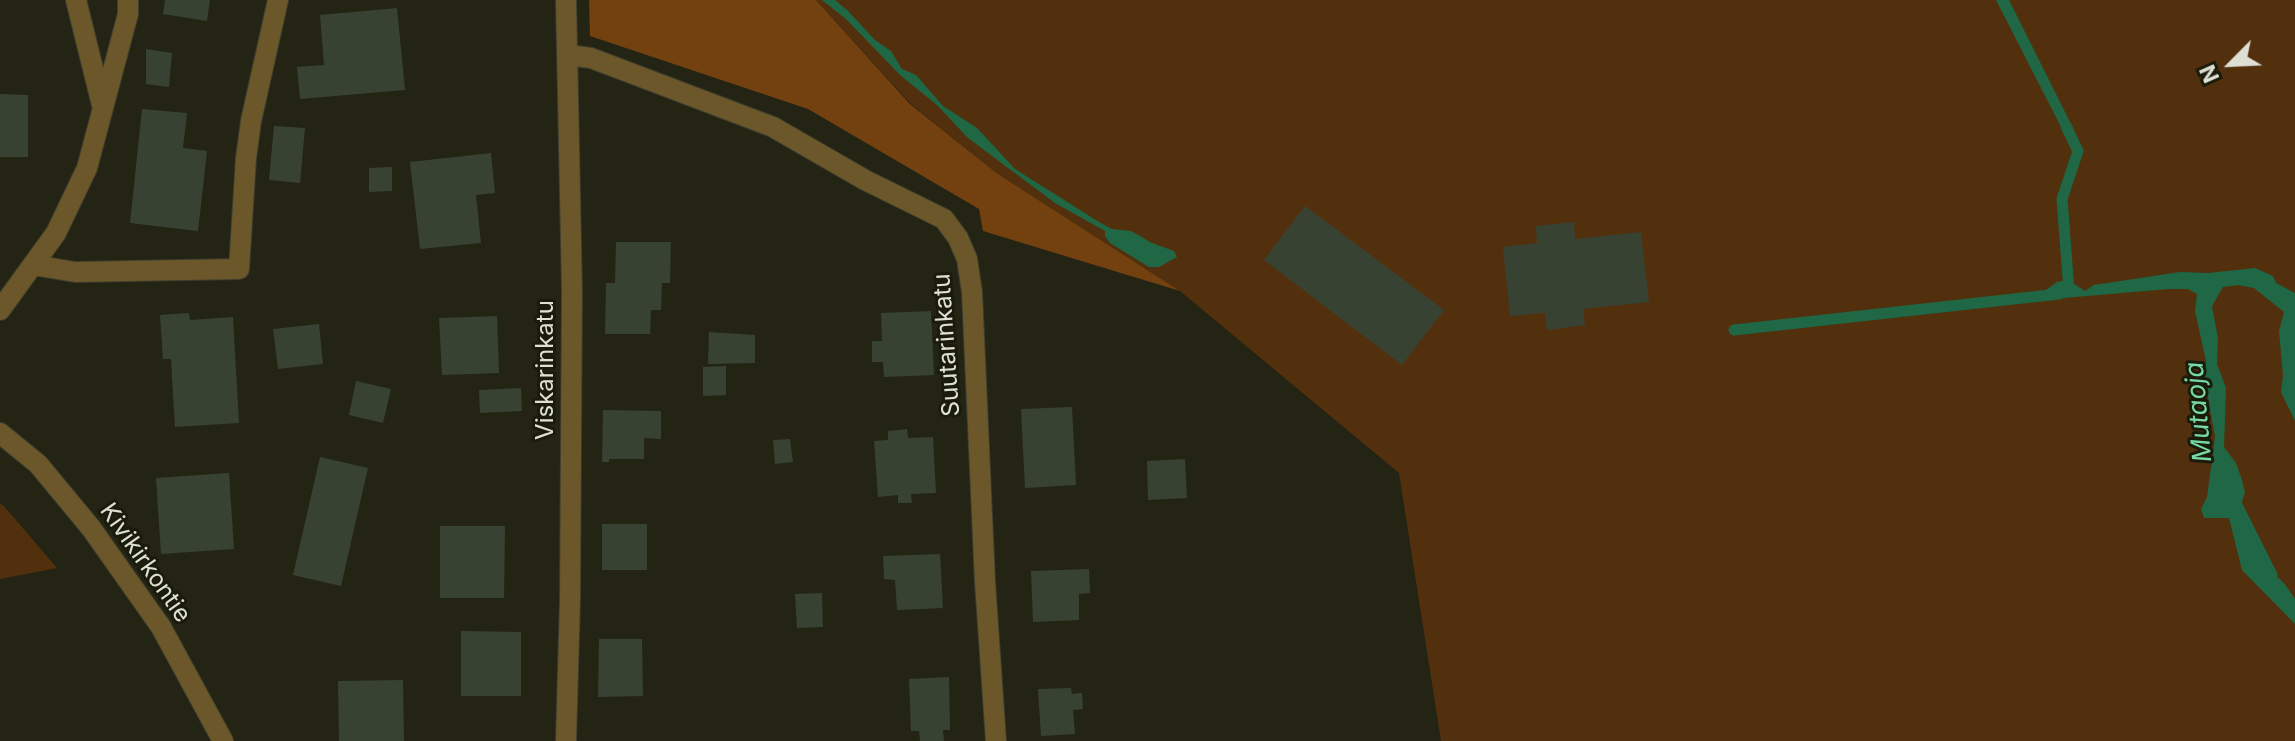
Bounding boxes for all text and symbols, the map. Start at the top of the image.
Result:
north arrow [2191,24,2271,104]
text: N [2194,61,2224,87]
street label: Suutarinkatu [928,273,966,417]
street label: Viskarinkatu [532,300,560,440]
water label: Mutaoja [2179,360,2219,464]
street label: Kivikirkontie [93,498,197,628]

